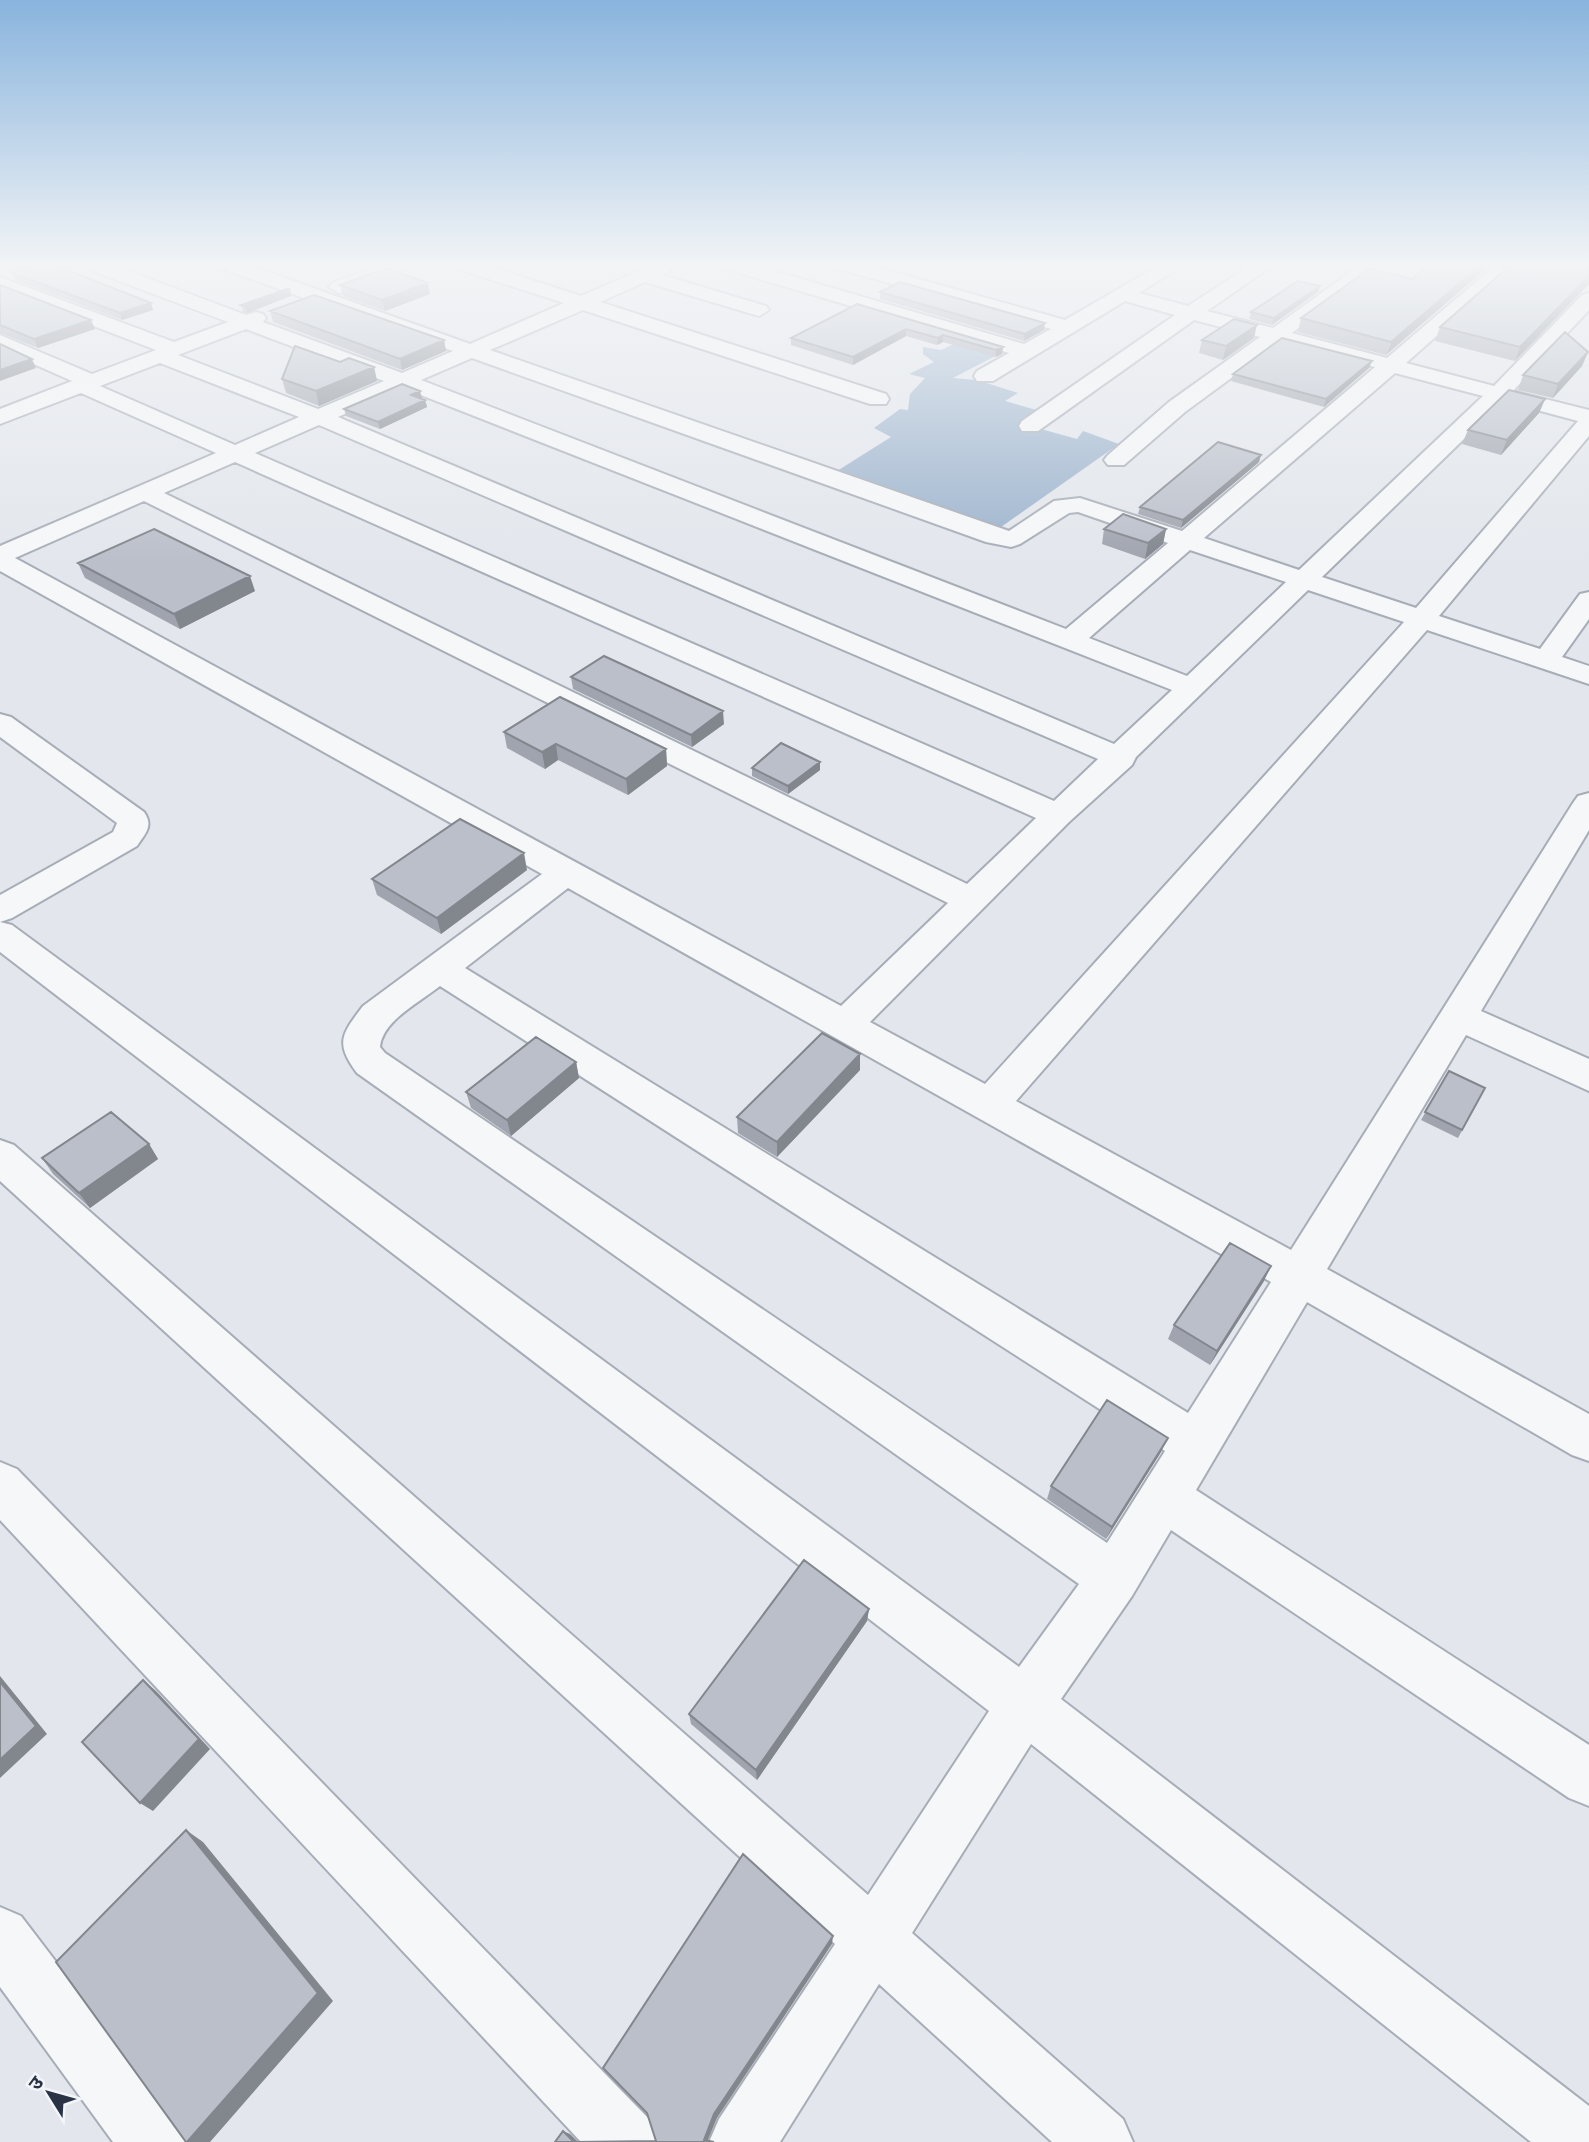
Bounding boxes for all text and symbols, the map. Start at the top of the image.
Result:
north arrow [14,2058,84,2128]
text: उ [22,2070,51,2096]

